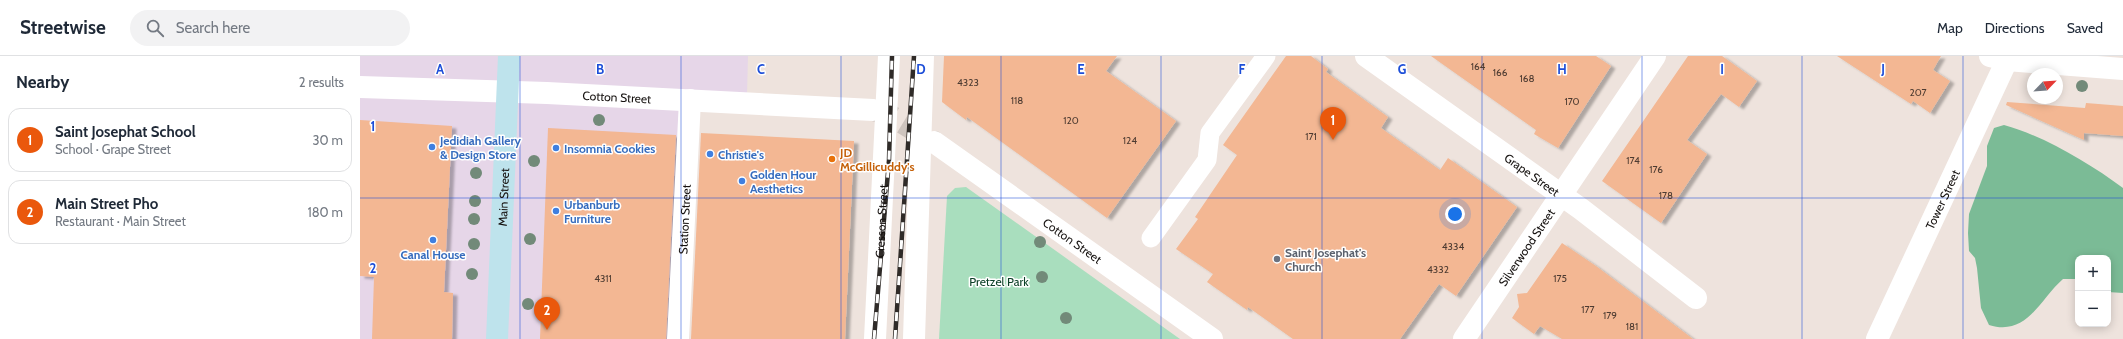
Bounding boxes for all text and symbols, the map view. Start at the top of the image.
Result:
search box [130,10,410,46]
text: Streetwise [20,16,106,39]
icon: search [144,17,166,39]
text: Search here [176,19,250,37]
text: Map [1937,19,1963,37]
text: Directions [1985,19,2045,37]
text: Saved [2067,19,2103,37]
house number: 164 [1471,60,1486,73]
text: A [436,61,445,77]
text: B [596,61,604,77]
text: C [757,61,765,77]
text: D [916,61,926,77]
text: E [1077,61,1085,77]
text: F [1239,61,1246,77]
text: G [1398,61,1407,77]
text: H [1557,61,1567,77]
text: I [1720,61,1724,77]
text: J [1880,61,1885,77]
house number: 166 [1493,66,1508,79]
north arrow [2027,68,2063,104]
text: Nearby [16,72,69,92]
house number: 168 [1519,72,1535,85]
text: 2 results [299,74,344,90]
house number: 4323 [957,76,979,89]
house number: 207 [1909,86,1927,99]
street label: Cotton Street [582,87,652,106]
house number: 118 [1011,94,1023,107]
house number: 170 [1564,95,1580,108]
pin: 1 [1320,107,1346,140]
house number: 120 [1063,114,1079,127]
text: 1 [371,118,375,134]
text: Saint Josephat School [55,123,196,141]
house number: 171 [1305,130,1317,143]
text: 1 [28,132,32,148]
text: 30 m [313,132,343,148]
place label: Jedidiah Gallery & Design Store [439,133,521,162]
house number: 124 [1123,134,1137,147]
text: School · Grape Street [55,141,171,157]
place label: Insomnia Cookies [564,141,655,156]
marker: Jedidiah Gallery & Design Store [427,142,437,152]
marker: Insomnia Cookies [551,143,561,153]
place label: JD McGillicuddy's [839,145,915,174]
place label: Christie's [718,147,764,162]
marker: Christie's [705,149,715,159]
street label: Grape Street [1502,150,1563,199]
marker: JD McGillicuddy's [827,154,837,164]
house number: 174 [1626,154,1640,167]
house number: 176 [1649,163,1663,176]
place label: Golden Hour Aesthetics [750,167,816,196]
street label: Tower Street [1922,167,1962,232]
street label: Main Street [494,168,512,227]
marker: Golden Hour Aesthetics [737,176,747,186]
street label: Station Street [675,184,693,254]
street label: Cresson Street [872,184,890,258]
house number: 178 [1659,189,1673,202]
text: Main Street Pho [55,195,158,213]
place label: Urbanburb Furniture [564,197,620,226]
text: 2 [27,204,33,220]
text: 180 m [307,204,343,220]
your location [1445,204,1465,224]
street label: Silverwood Street [1495,205,1558,289]
marker: Urbanburb Furniture [551,206,561,216]
text: Restaurant · Main Street [55,213,186,229]
street label: Cotton Street [1040,214,1105,266]
marker: Canal House [428,235,438,245]
house number: 4334 [1442,240,1464,253]
place label: Saint Josephat's Church [1285,245,1366,274]
place label: Canal House [400,247,466,262]
marker: Saint Josephat's Church [1272,254,1282,264]
map controls [2075,255,2111,327]
button: + [2075,255,2111,291]
text: 2 [370,260,377,276]
house number: 4332 [1427,263,1449,276]
house number: 4311 [594,272,612,285]
house number: 175 [1553,272,1567,285]
park label: Pretzel Park [969,274,1029,289]
button: − [2075,291,2111,327]
pin: 2 [534,297,560,330]
house number: 177 [1581,303,1595,316]
house number: 179 [1603,309,1617,322]
house number: 181 [1626,320,1638,333]

